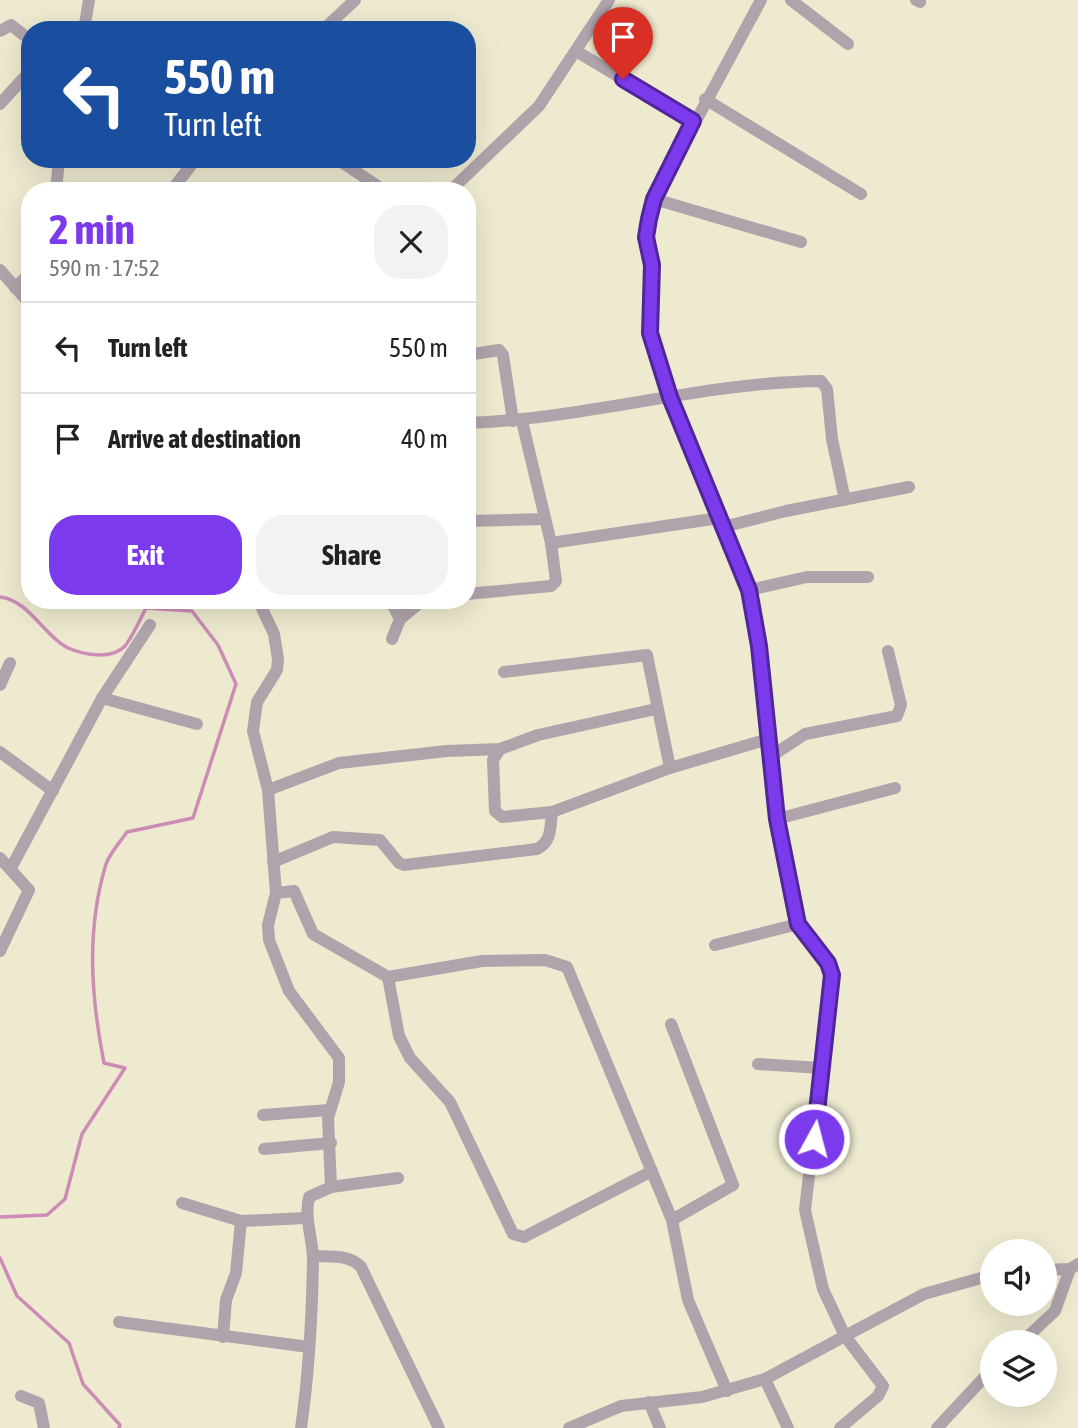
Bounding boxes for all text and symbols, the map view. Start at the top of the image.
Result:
pin [593,7,653,79]
icon: arrive [604,18,642,56]
text: 550 m [164,48,275,104]
icon: left [49,49,140,140]
text: Turn left [164,106,262,143]
text: 2 min [49,205,135,253]
button: close [374,205,448,279]
text: 590 m · 17:52 [49,255,160,281]
icon: left [49,329,87,367]
text: Turn left [108,333,188,363]
text: 550 m [389,333,448,363]
icon: arrive [49,420,87,458]
text: Arrive at destination [108,424,301,454]
text: 40 m [401,424,448,454]
button: Exit [49,515,242,595]
button: Share [256,515,448,595]
position arrow [777,1102,851,1176]
map controls [980,1239,1057,1407]
button: sound [980,1239,1057,1316]
button: layers [980,1330,1057,1407]

